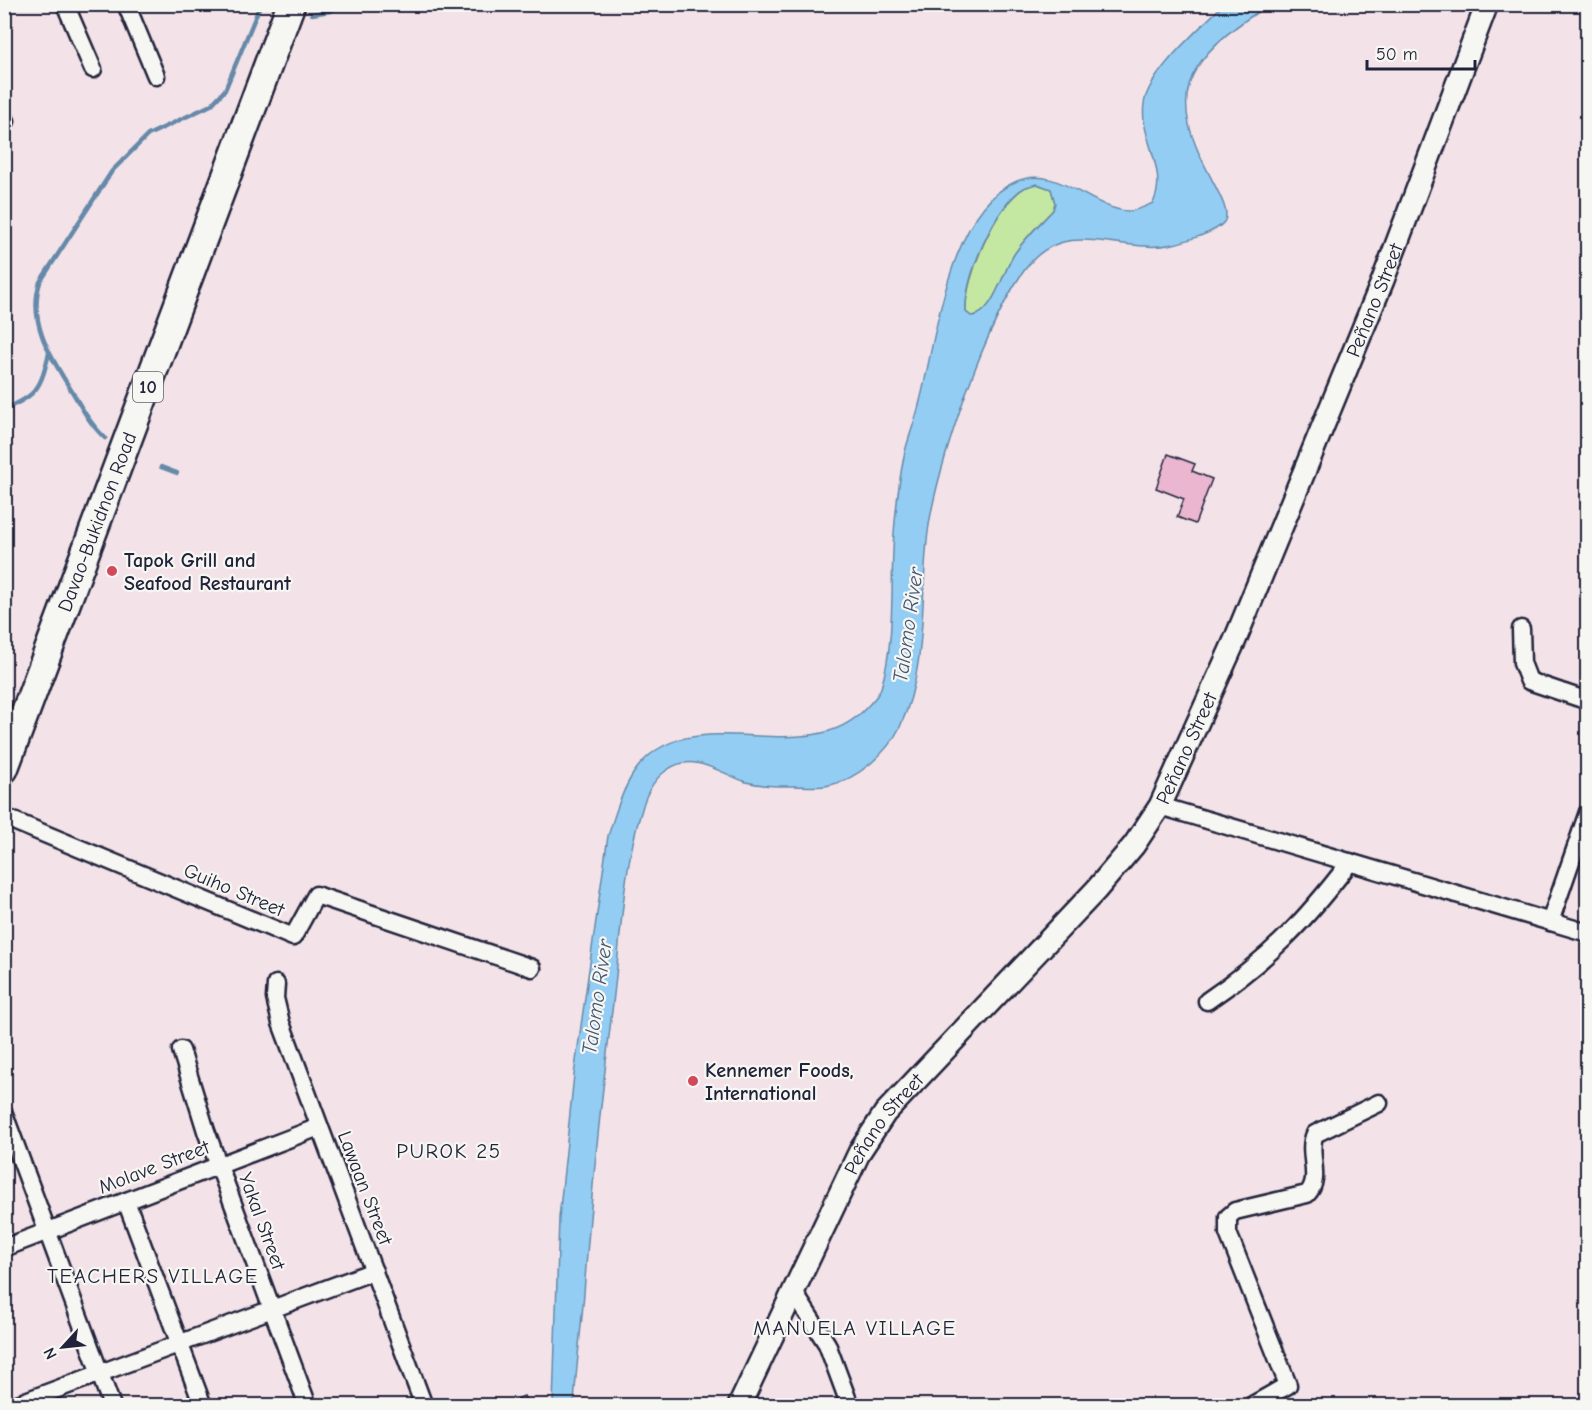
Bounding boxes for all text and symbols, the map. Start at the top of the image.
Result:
scale bar [1367,33,1475,71]
text: 50 m [1376,44,1418,65]
street label: Peñano Street [1341,239,1408,360]
road number: 10 [133,372,163,402]
street label: Davao-Bukidnon Road [53,429,141,615]
place label: Tapok Grill and Seafood Restaurant [124,549,291,595]
marker: Tapok Grill and Seafood Restaurant [105,564,119,578]
water label: Talomo River [888,564,928,684]
street label: Peñano Street [1151,687,1222,808]
street label: Guiho Street [180,858,289,922]
water label: Talomo River [577,936,617,1056]
place label: Kennemer Foods, International [705,1059,854,1105]
street label: Peñano Street [839,1068,929,1178]
marker: Kennemer Foods, International [686,1074,700,1088]
street label: Lawaan Street [333,1128,398,1249]
street label: Molave Street [95,1135,214,1199]
district label: PUROK 25 [396,1139,502,1163]
street label: Yakal Street [234,1169,291,1274]
district label: TEACHERS VILLAGE [47,1264,259,1288]
district label: MANUELA VILLAGE [753,1316,957,1340]
north arrow [33,1317,93,1377]
text: N [40,1345,61,1362]

